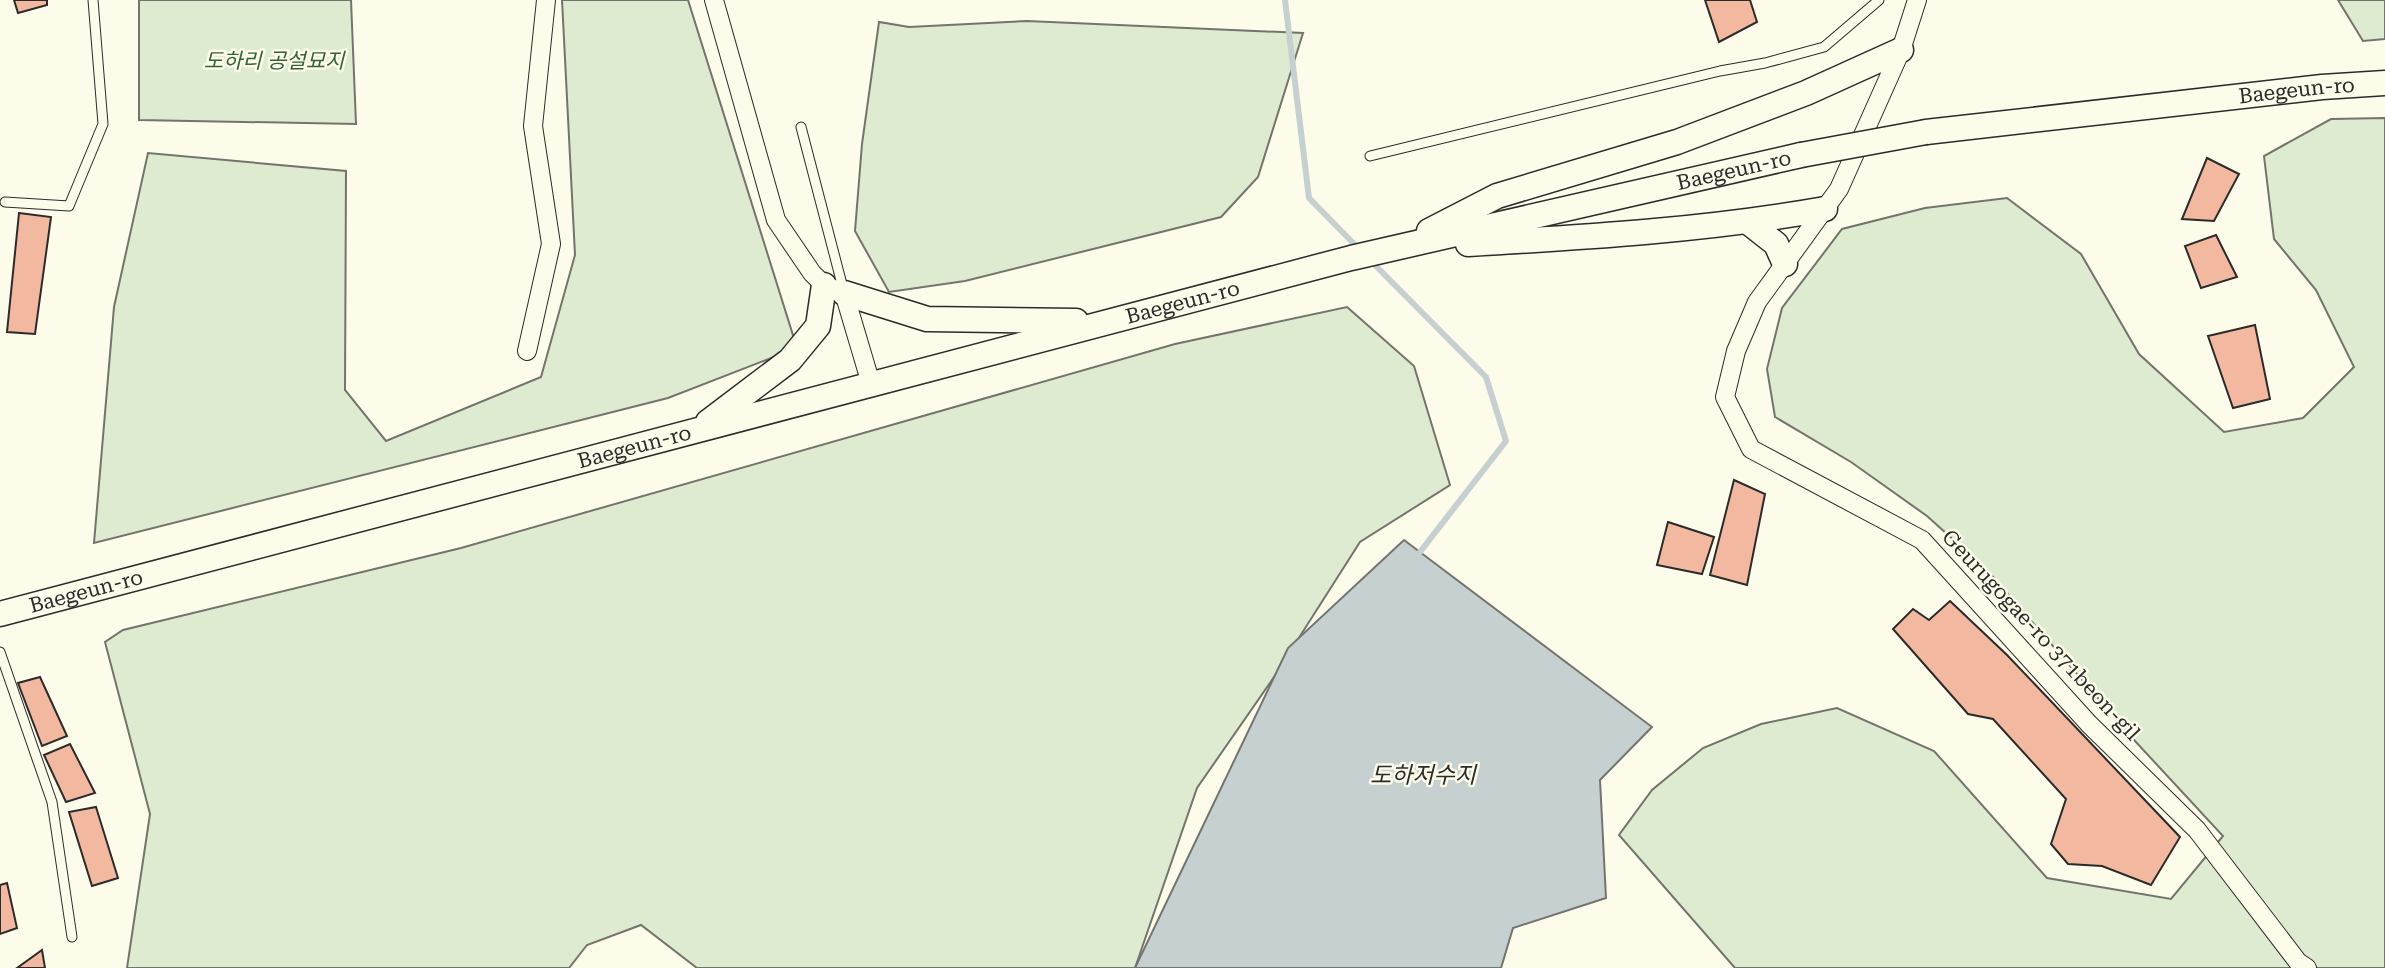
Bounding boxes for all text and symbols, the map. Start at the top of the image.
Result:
park label: 도하리 공설묘지 [204,49,346,73]
street label: Baegeun-ro [2237,73,2356,108]
street label: Baegeun-ro [1674,146,1794,195]
street label: Baegeun-ro [1123,276,1242,329]
street label: Baegeun-ro [575,420,694,473]
street label: Geurugogae-ro 371beon-gil [1937,525,2145,746]
street label: Baegeun-ro [27,565,146,618]
water label: 도하저수지 [1370,762,1478,789]

